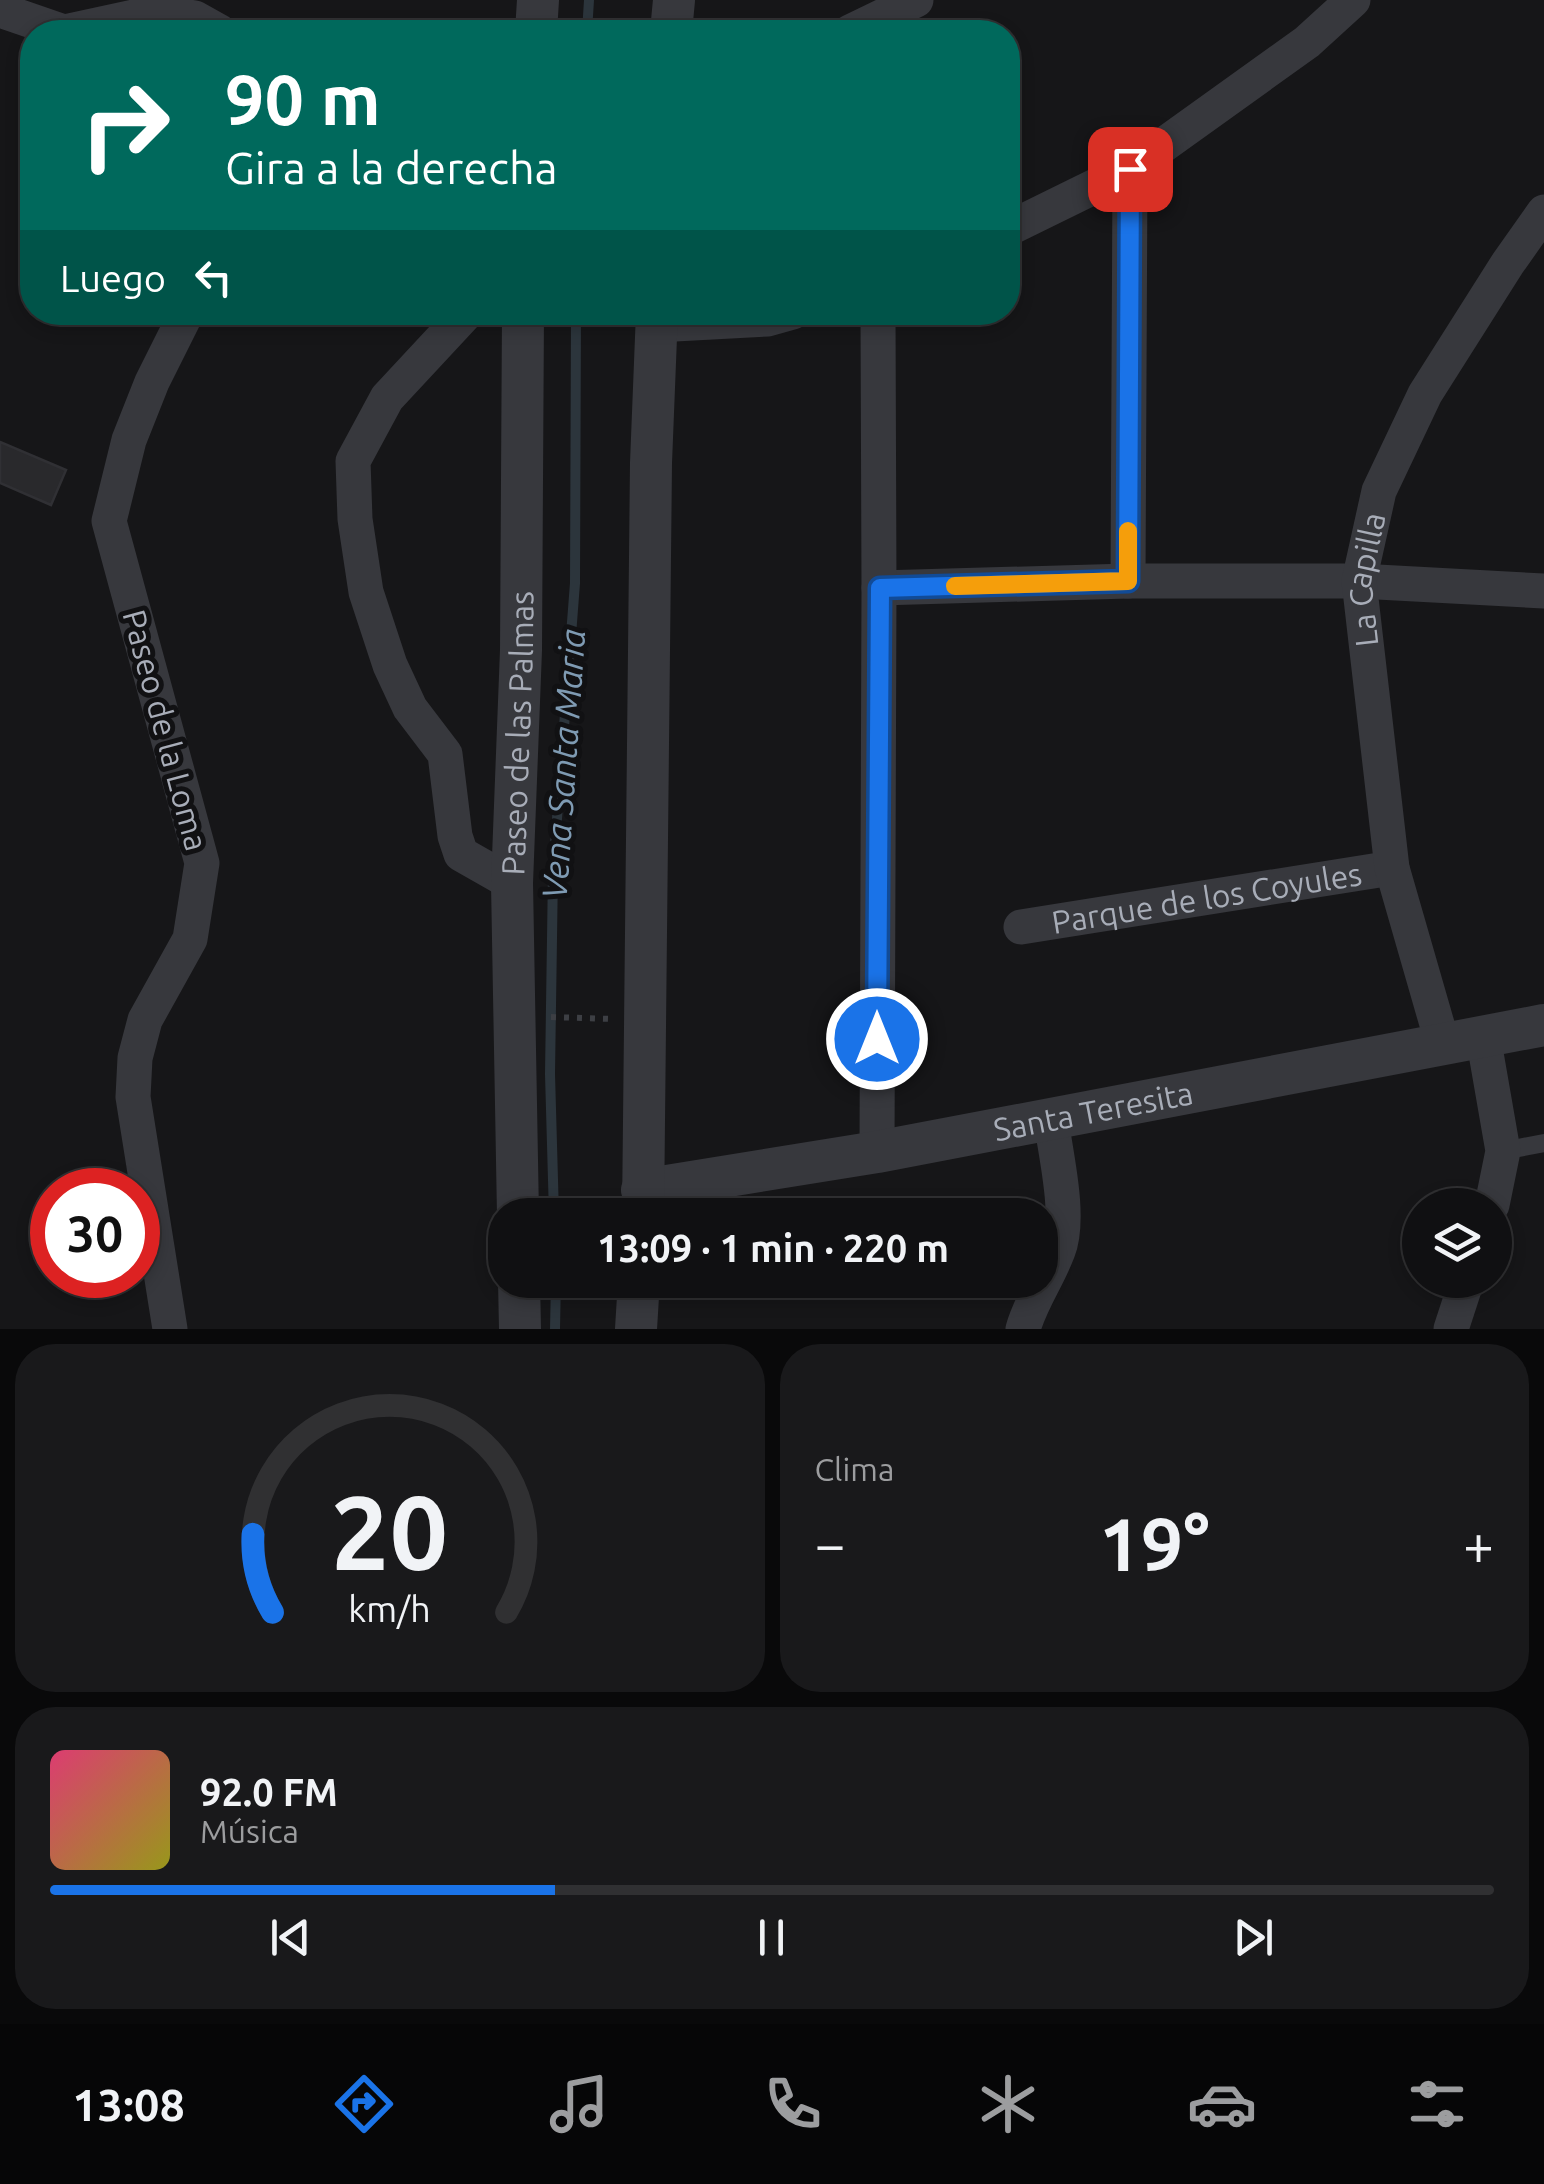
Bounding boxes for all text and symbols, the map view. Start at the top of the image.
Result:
icon: right [60,60,190,190]
text: 90 m [225,60,381,138]
pin [1088,127,1173,212]
text: Gira a la derecha [225,142,558,193]
icon: arrive [1103,142,1158,197]
icon: left [186,250,241,305]
text: Luego [60,257,166,299]
street label: La Capilla [1340,509,1392,649]
street label: Paseo de las Palmas [494,591,539,876]
street label: Paseo de la Loma [117,606,215,854]
water label: Vena Santa Maria [534,627,592,901]
street label: Parque de los Coyules [1049,855,1364,940]
position arrow [825,987,929,1091]
street label: Santa Teresita [990,1074,1196,1147]
speed limit sign: 30 [30,1168,160,1298]
map controls [1402,1188,1512,1298]
button: layers [1402,1188,1512,1298]
text: 13:09 · 1 min · 220 m [597,1227,949,1269]
text: Clima [815,1451,894,1487]
text: 20 [331,1473,448,1590]
text: 19° [1099,1501,1210,1585]
text: − [815,1513,846,1574]
text: + [1463,1513,1494,1574]
text: km/h [348,1589,431,1629]
text: 92.0 FM [200,1771,338,1813]
text: Música [200,1813,299,1849]
icon: previous [263,1910,318,1965]
icon: pause [744,1910,799,1965]
icon: next [1226,1910,1281,1965]
icon: directions [329,2069,399,2139]
icon: music [544,2069,614,2139]
icon: phone [758,2069,828,2139]
icon: climate [973,2069,1043,2139]
icon: car [1187,2069,1257,2139]
icon: filters [1402,2069,1472,2139]
text: 13:08 [72,2079,185,2130]

